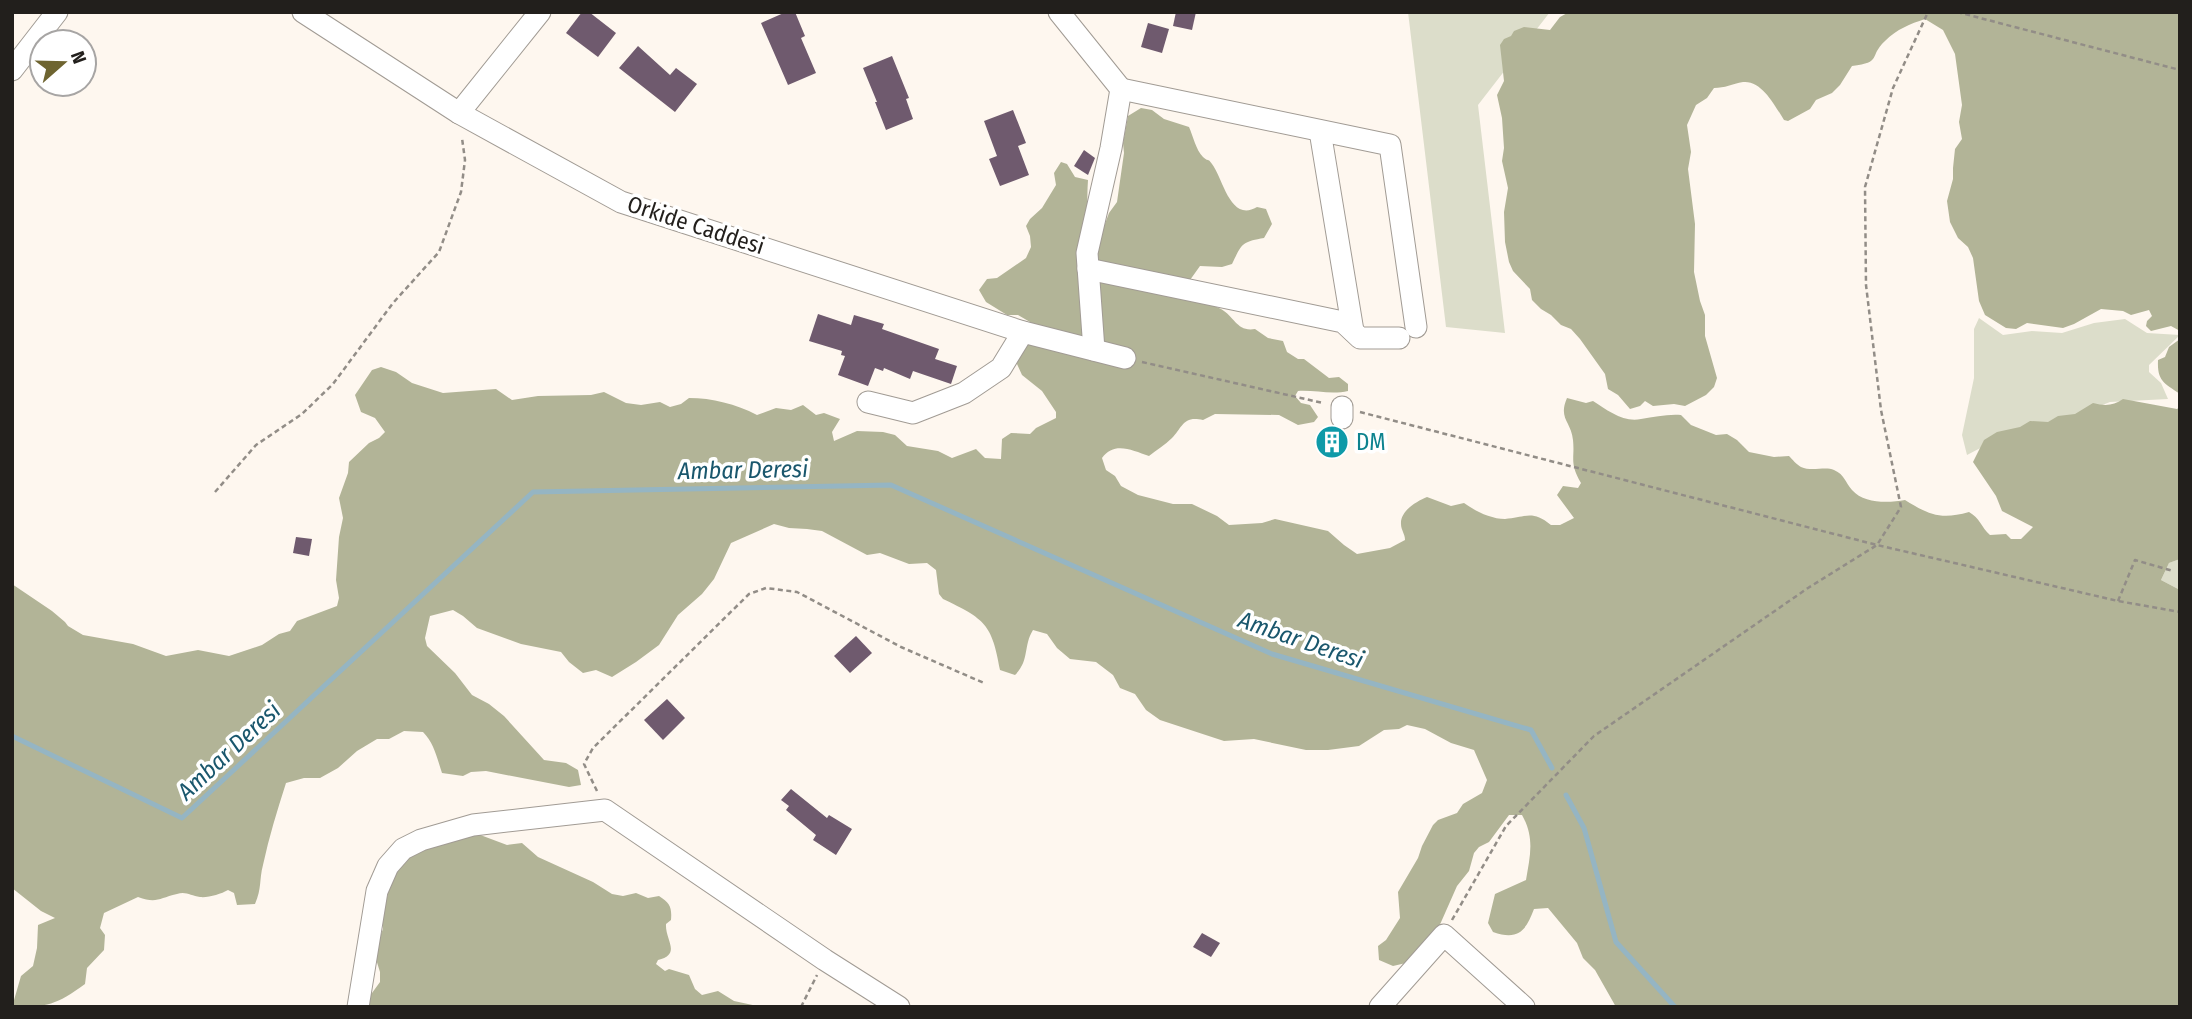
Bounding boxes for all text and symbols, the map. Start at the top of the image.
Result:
north arrow [28,28,98,98]
text: N [66,48,91,67]
street label: Orkide Caddesi [624,190,768,260]
building icon: DM [1313,423,1351,461]
place label: DM [1356,428,1386,456]
water label: Ambar Deresi [677,455,808,485]
water label: Ambar Deresi [1234,605,1367,674]
water label: Ambar Deresi [171,696,286,806]

